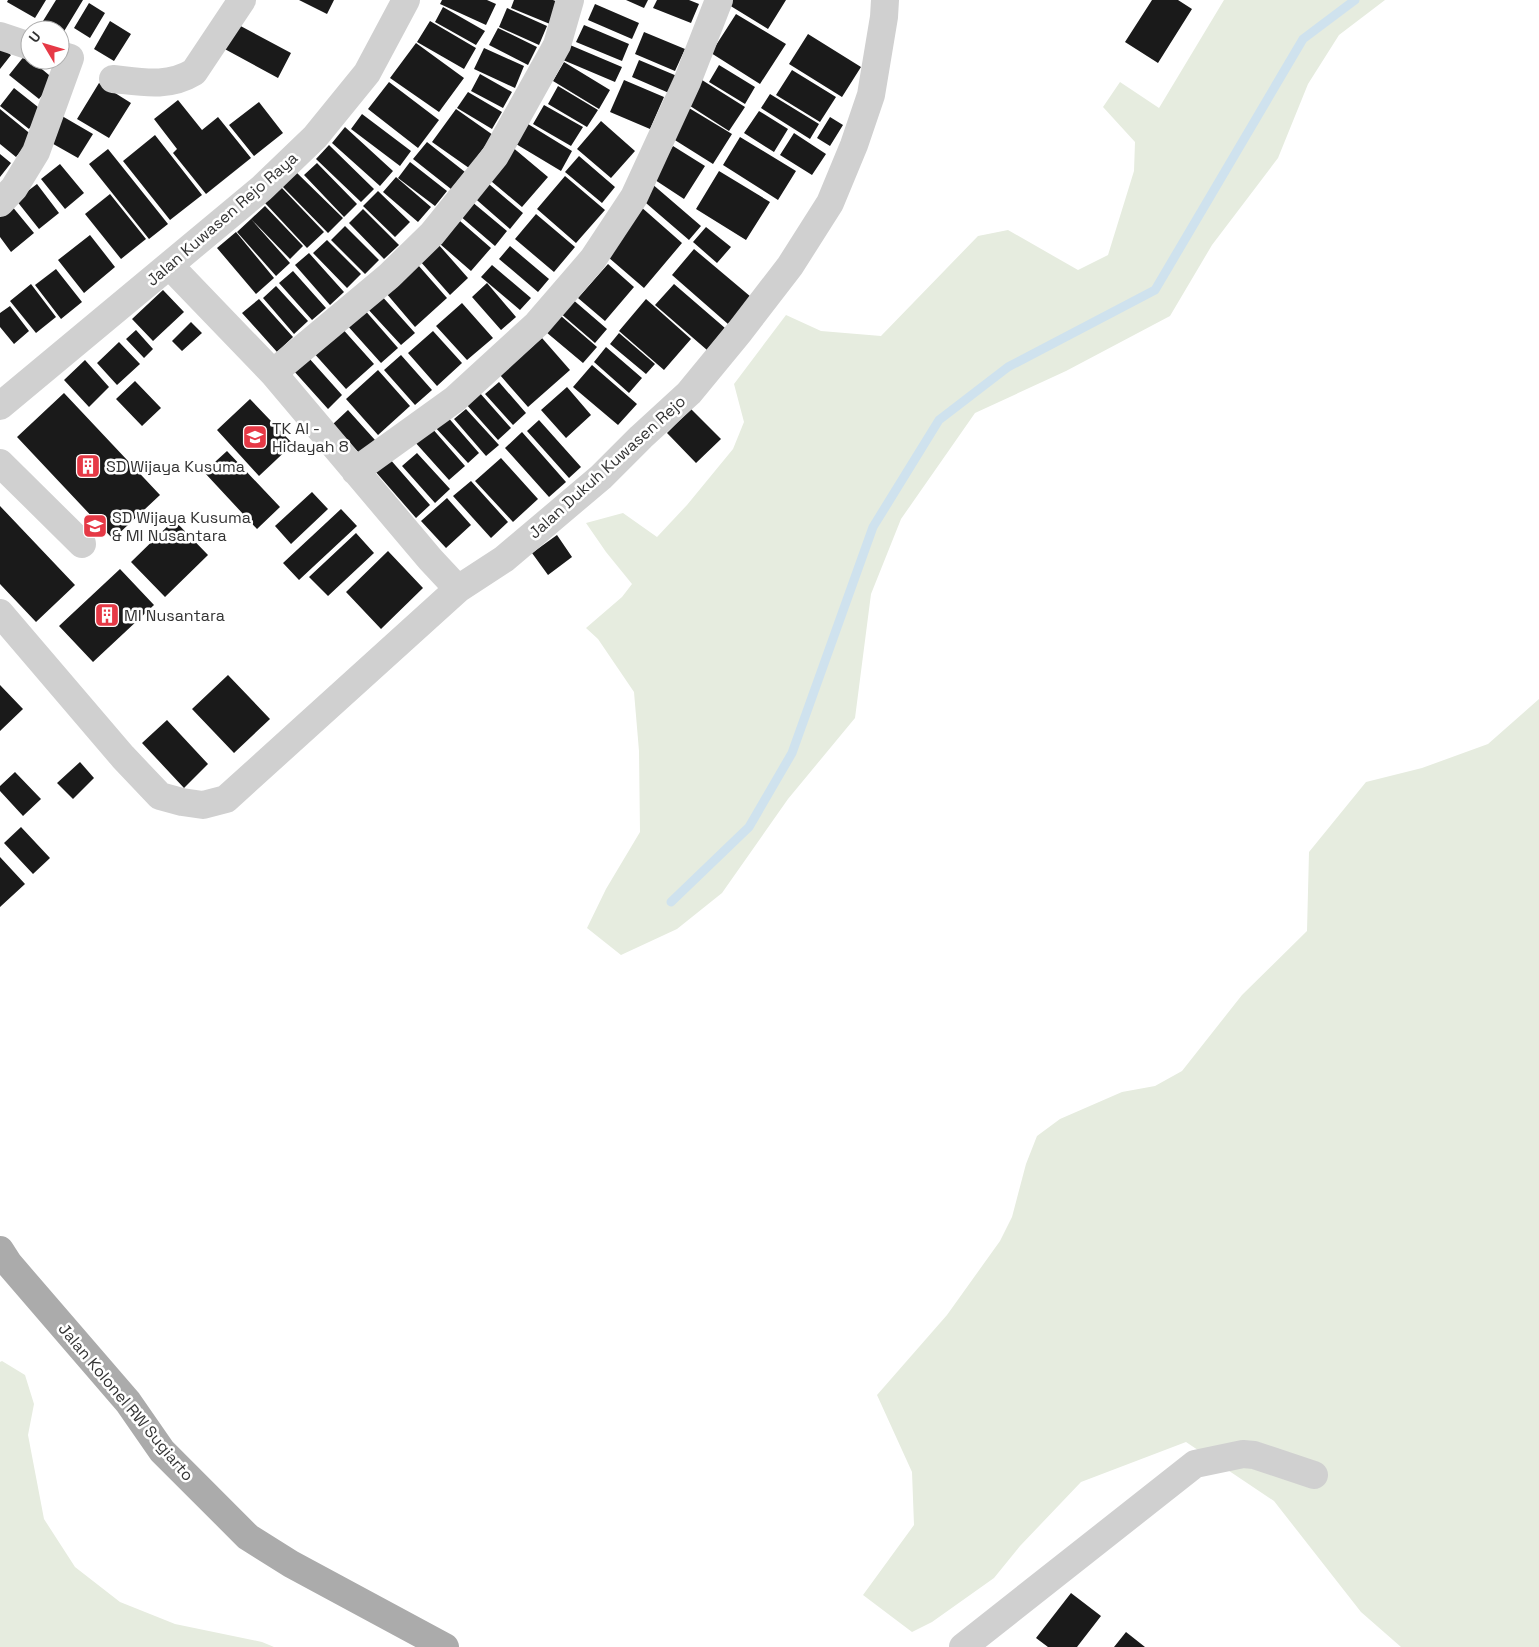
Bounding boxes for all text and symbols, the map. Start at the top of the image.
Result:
north arrow [20,20,70,70]
text: U [25,28,45,46]
street label: Jalan Kuwasen Rejo Raya [142,147,302,291]
street label: Jalan Dukuh Kuwasen Rejo [524,391,690,543]
place label: TK Al - Hidayah 8 [272,418,349,457]
school or university icon: TK Al - Hidayah 8 [242,424,268,450]
building icon: SD Wijaya Kusuma [75,453,101,479]
place label: SD Wijaya Kusuma [106,456,245,477]
place label: SD Wijaya Kusuma & MI Nusantara [112,507,251,546]
school or university icon: SD Wijaya Kusuma & MI Nusantara [82,513,108,539]
building icon: MI Nusantara [94,602,120,628]
place label: MI Nusantara [124,605,225,626]
street label: Jalan Kolonel RW Sugiarto [54,1319,198,1485]

